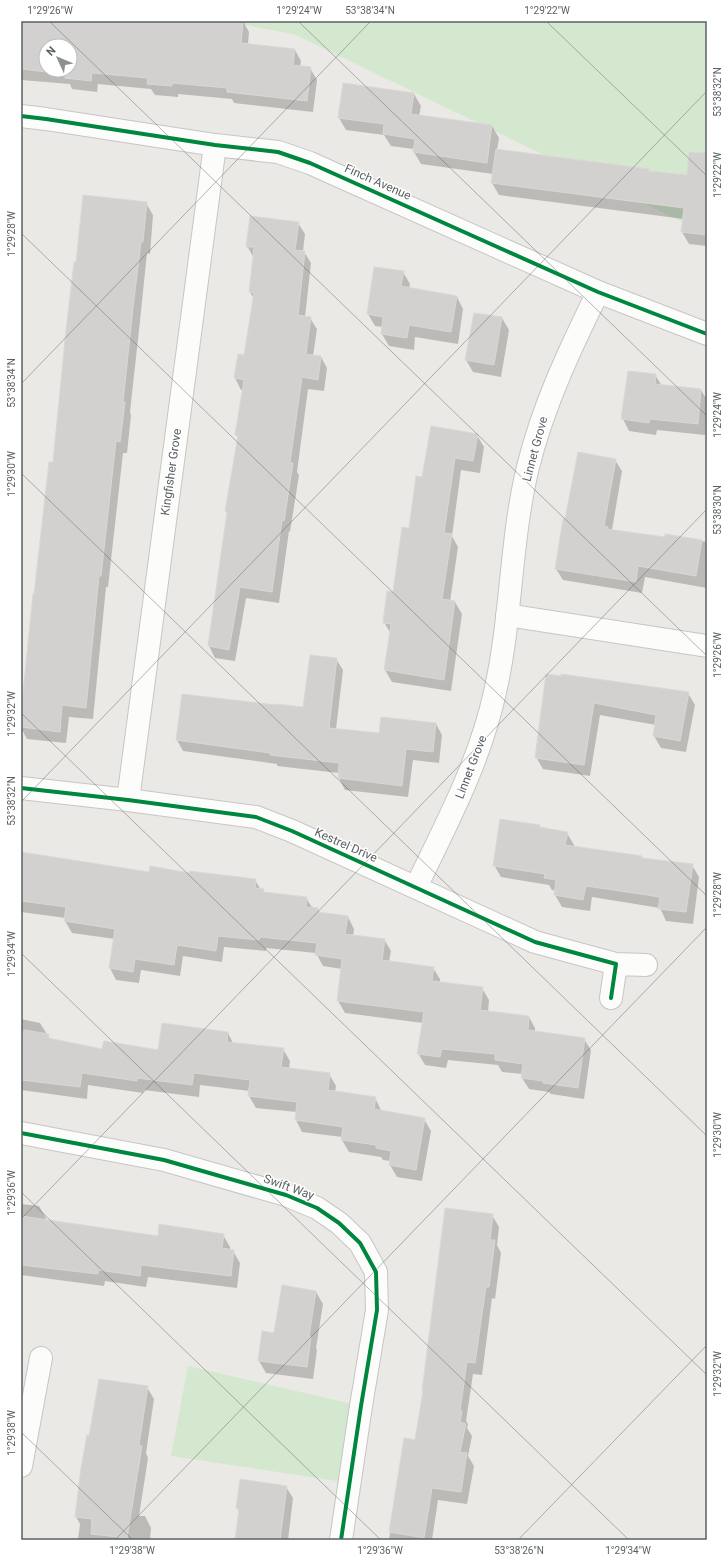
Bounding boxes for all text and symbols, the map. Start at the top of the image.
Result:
text: 1°29'26"W [27,5,73,16]
text: 1°29'24"W [276,5,322,16]
text: 53°38'34"N [345,5,395,16]
text: 1°29'22"W [524,5,570,16]
north arrow [38,38,78,78]
text: N [44,44,59,59]
text: 53°38'32"N [712,67,723,117]
text: 1°29'22"W [712,152,723,198]
street label: Finch Avenue [343,161,413,203]
text: 1°29'28"W [6,211,17,257]
text: 53°38'34"N [6,358,17,408]
text: 1°29'24"W [712,392,723,438]
street label: Linnet Grove [520,415,550,483]
street label: Kingfisher Grove [158,428,184,516]
text: 1°29'30"W [6,451,17,497]
text: 53°38'30"N [712,485,723,535]
text: 1°29'26"W [712,632,723,678]
text: 1°29'32"W [6,691,17,737]
street label: Linnet Grove [452,733,490,801]
text: 53°38'32"N [6,776,17,826]
street label: Kestrel Drive [313,825,379,865]
text: 1°29'28"W [712,872,723,918]
text: 1°29'34"W [6,931,17,977]
text: 1°29'30"W [712,1112,723,1158]
text: 1°29'36"W [6,1170,17,1216]
street label: Swift Way [262,1171,316,1203]
text: 1°29'32"W [712,1351,723,1397]
text: 1°29'38"W [6,1410,17,1456]
text: 1°29'38"W [109,1545,155,1556]
text: 1°29'36"W [357,1545,403,1556]
text: 53°38'26"N [494,1545,544,1556]
text: 1°29'34"W [605,1545,651,1556]

